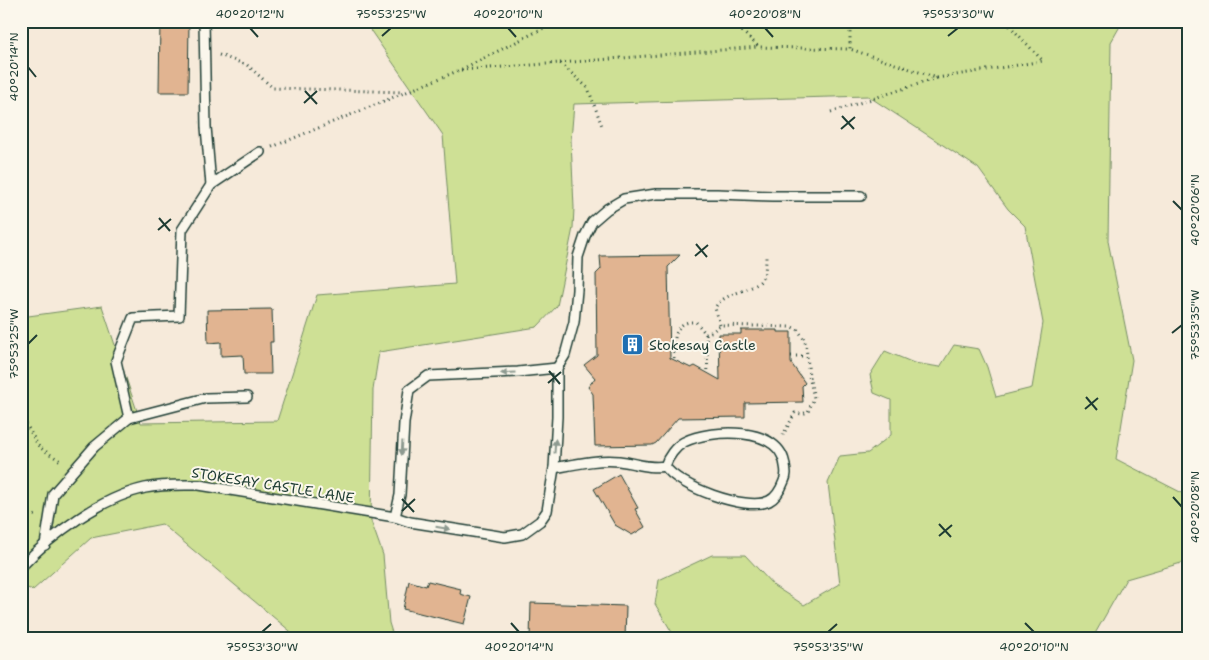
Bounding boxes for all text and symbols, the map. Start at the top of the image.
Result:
text: 40°20'12"N [215,6,285,22]
text: 75°53'25"W [355,6,427,22]
text: 40°20'10"N [473,6,543,22]
text: 40°20'08"N [729,6,801,22]
text: 75°53'30"W [922,6,994,22]
text: 40°20'14"N [6,32,22,102]
text: 40°20'06"N [1187,174,1203,246]
text: 75°53'35"W [1187,289,1203,361]
text: 75°53'25"W [6,308,22,380]
building icon: Stokesay Castle [621,333,645,357]
place label: Stokesay Castle [649,336,756,354]
one-way arrow [500,369,516,377]
one-way arrow [551,438,559,454]
one-way arrow [398,441,406,457]
street label: STOKESAY CASTLE LANE [190,463,356,507]
text: 40°20'08"N [1187,471,1203,543]
one-way arrow [435,524,451,532]
text: 75°53'30"W [226,639,298,655]
text: 40°20'14"N [484,639,554,655]
text: 75°53'35"W [792,639,864,655]
text: 40°20'10"N [999,639,1069,655]

